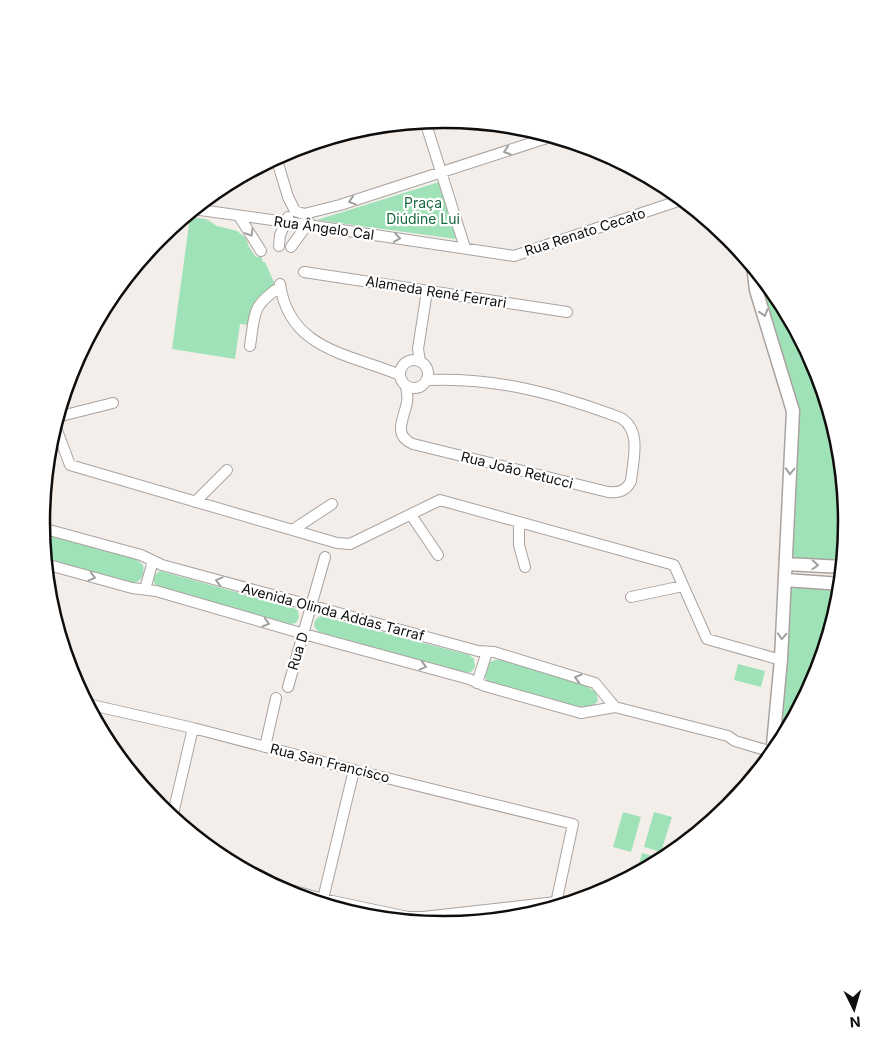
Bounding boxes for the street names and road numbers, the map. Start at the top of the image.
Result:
street label: Rua Renato Cecato [522,204,647,259]
street label: Rua Ângelo Cal [273,212,375,243]
street label: Alameda René Ferrari [364,272,508,311]
street label: Rua João Retucci [459,447,575,492]
street label: Avenida Olinda Addas Tarraf [240,579,426,644]
street label: Rua D [284,630,311,672]
street label: Rua San Francisco [269,739,392,786]

